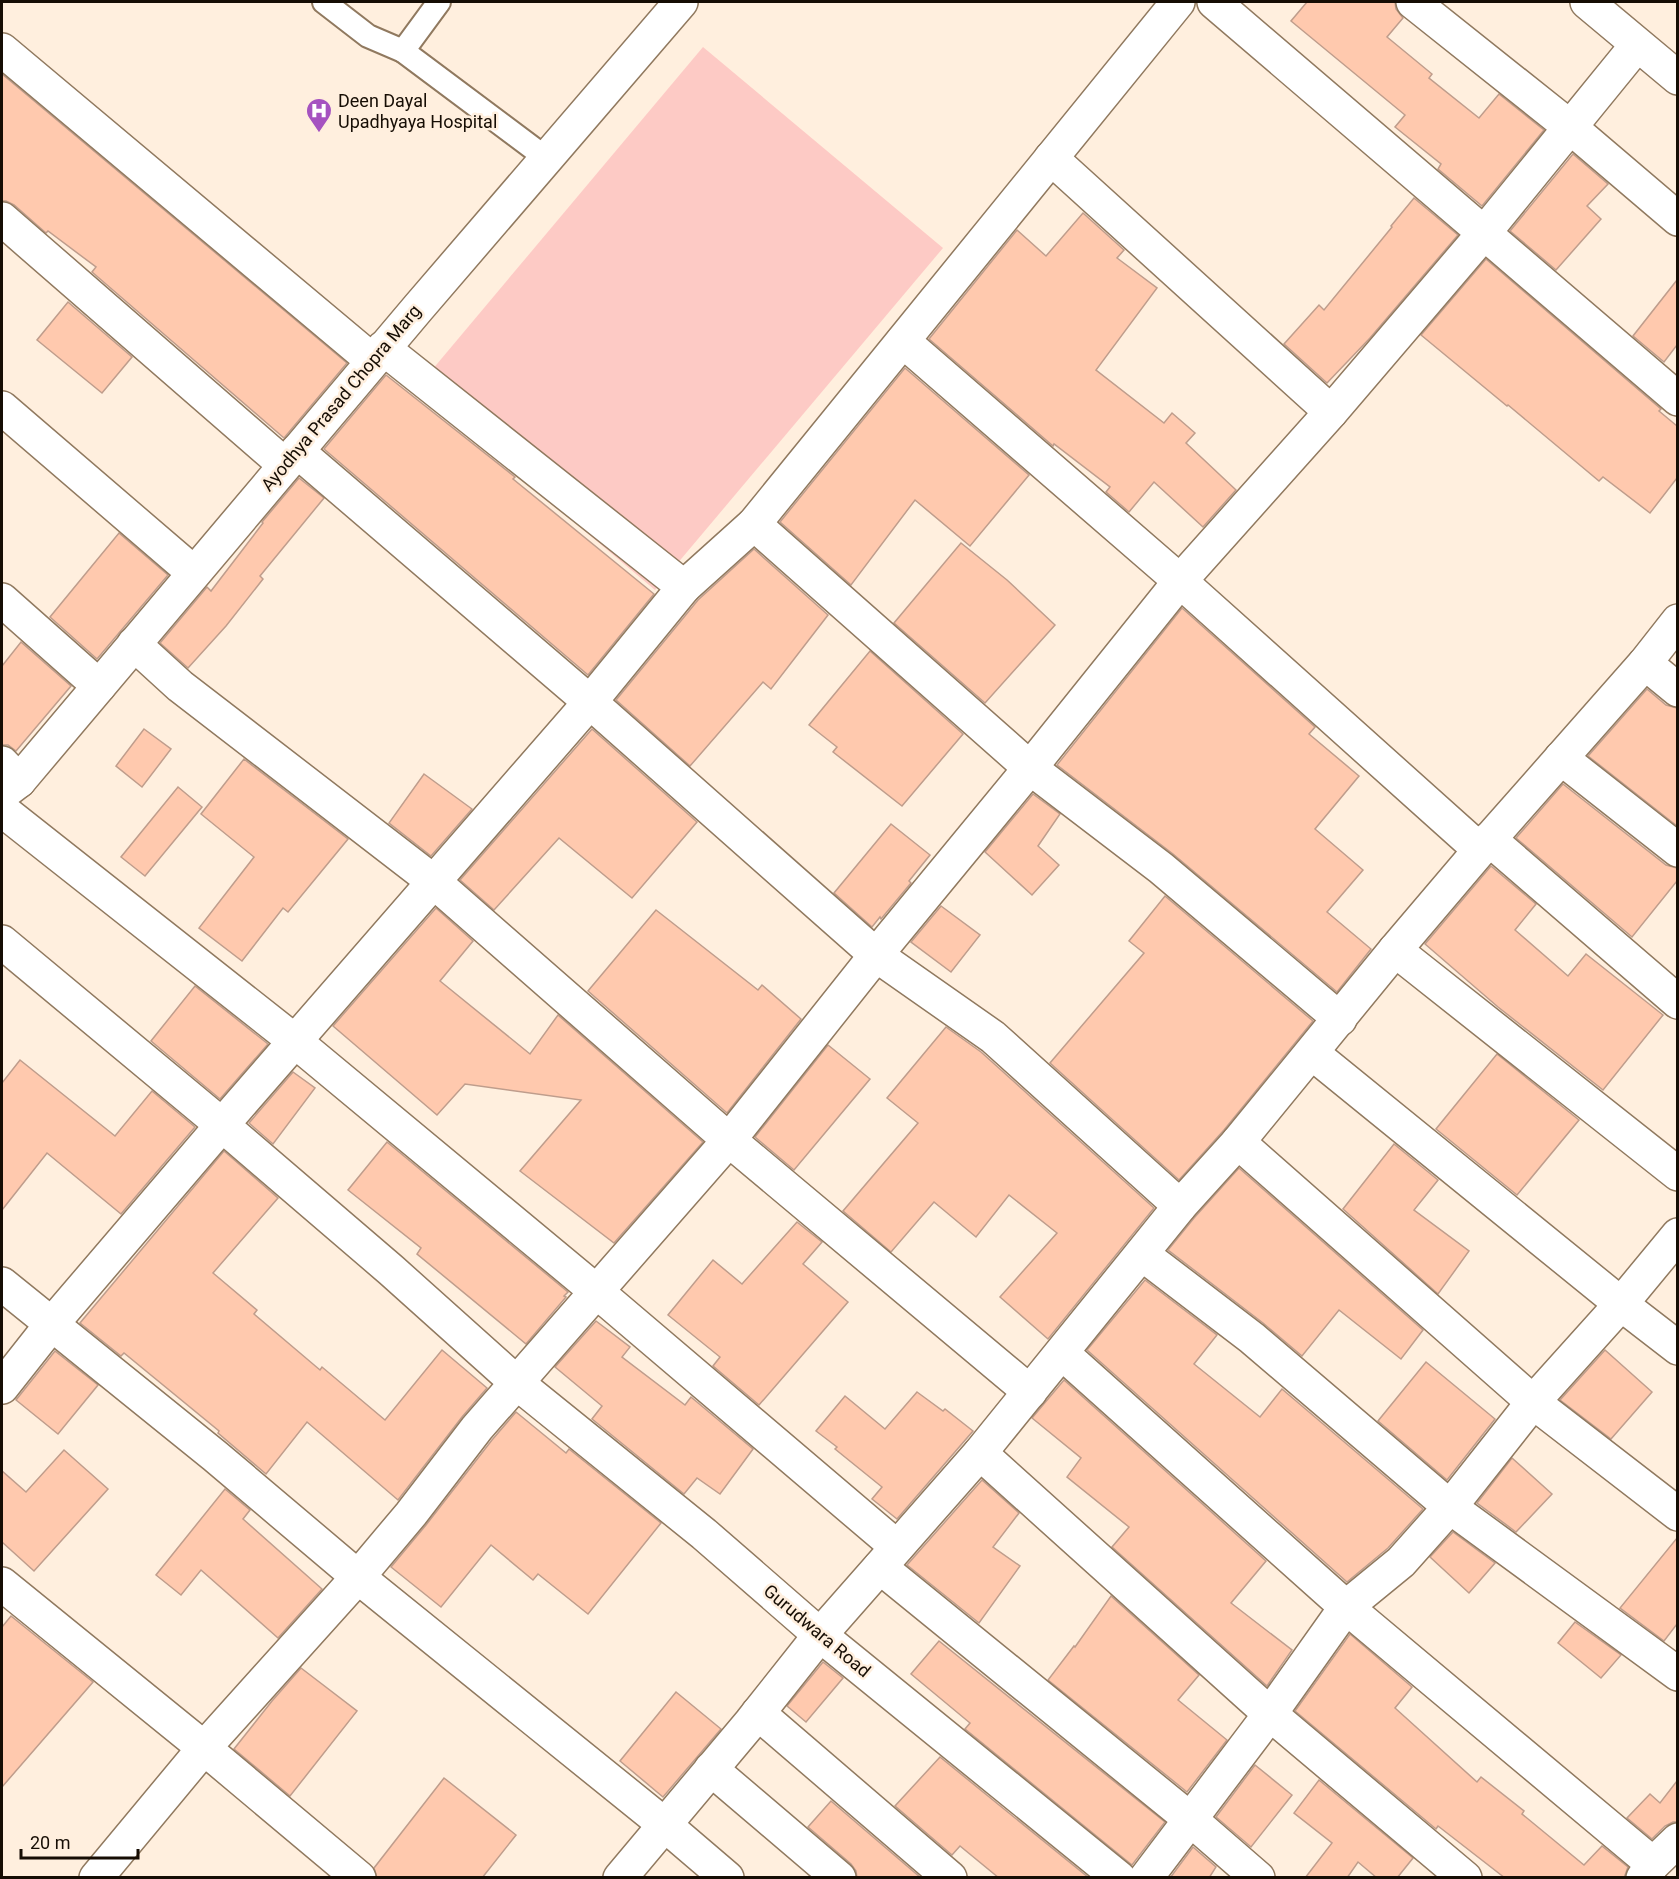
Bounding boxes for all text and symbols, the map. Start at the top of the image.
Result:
place label: Deen Dayal Upadhyaya Hospital [338,90,497,132]
hospital icon: Deen Dayal Upadhyaya Hospital [304,96,334,134]
street label: Ayodhya Prasad Chopra Marg [256,300,425,495]
street label: Gurudwara Road [760,1580,875,1681]
scale bar [21,1822,138,1860]
text: 20 m [30,1832,70,1853]

